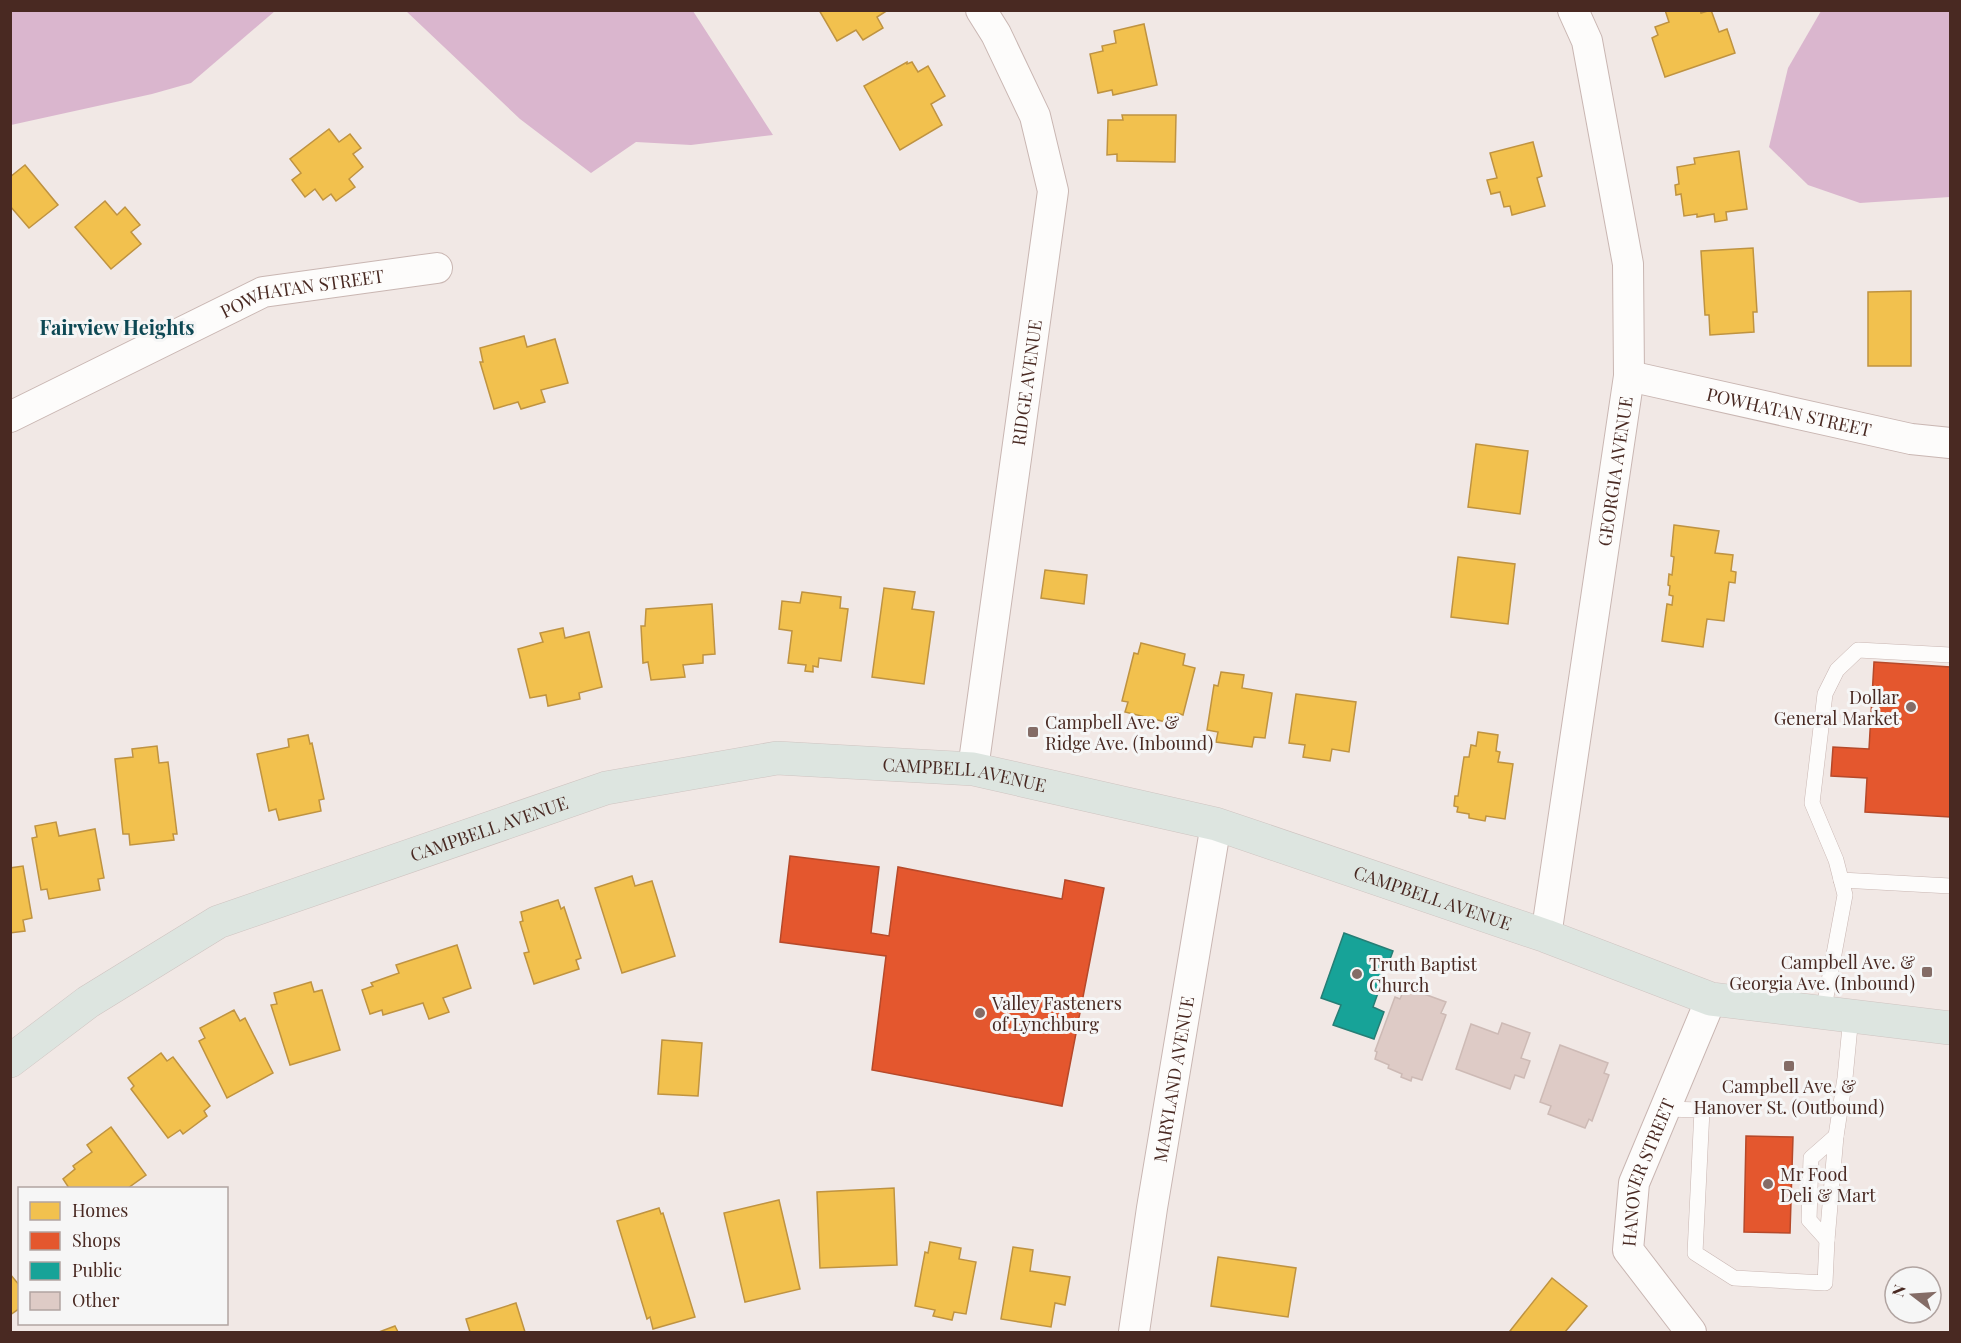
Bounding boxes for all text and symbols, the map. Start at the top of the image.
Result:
street label: POWHATAN STREET [216,263,385,323]
district label: Fairview Heights [39,313,195,340]
street label: RIDGE AVENUE [1006,318,1047,447]
street label: POWHATAN STREET [1704,382,1874,442]
street label: GEORGIA AVENUE [1592,394,1638,548]
place label: Dollar General Market [1774,685,1900,730]
marker: Dollar General Market [1904,700,1918,714]
place label: Campbell Ave. & Ridge Ave. (Inbound) [1045,710,1213,755]
marker: Campbell Ave. & Ridge Ave. (Inbound) [1026,725,1040,739]
street label: CAMPBELL AVENUE [882,752,1049,797]
street label: CAMPBELL AVENUE [407,790,571,867]
street label: CAMPBELL AVENUE [1351,860,1515,936]
place label: Campbell Ave. & Georgia Ave. (Inbound) [1729,950,1915,995]
place label: Truth Baptist Church [1369,952,1477,997]
marker: Campbell Ave. & Georgia Ave. (Inbound) [1920,965,1934,979]
marker: Truth Baptist Church [1350,967,1364,981]
place label: Valley Fasteners of Lynchburg [991,991,1122,1036]
street label: MARYLAND AVENUE [1148,994,1199,1164]
marker: Valley Fasteners of Lynchburg [973,1006,987,1020]
marker: Campbell Ave. & Hanover St. (Outbound) [1782,1059,1796,1073]
place label: Campbell Ave. & Hanover St. (Outbound) [1694,1074,1884,1119]
street label: HANOVER STREET [1616,1095,1680,1248]
place label: Mr Food Deli & Mart [1780,1162,1876,1207]
marker: Mr Food Deli & Mart [1761,1177,1775,1191]
legend [18,1187,228,1325]
text: Homes [72,1198,128,1222]
text: Shops [72,1228,121,1252]
text: Public [72,1258,122,1282]
north arrow [1883,1265,1943,1325]
text: N [1886,1281,1910,1299]
text: Other [72,1288,119,1312]

